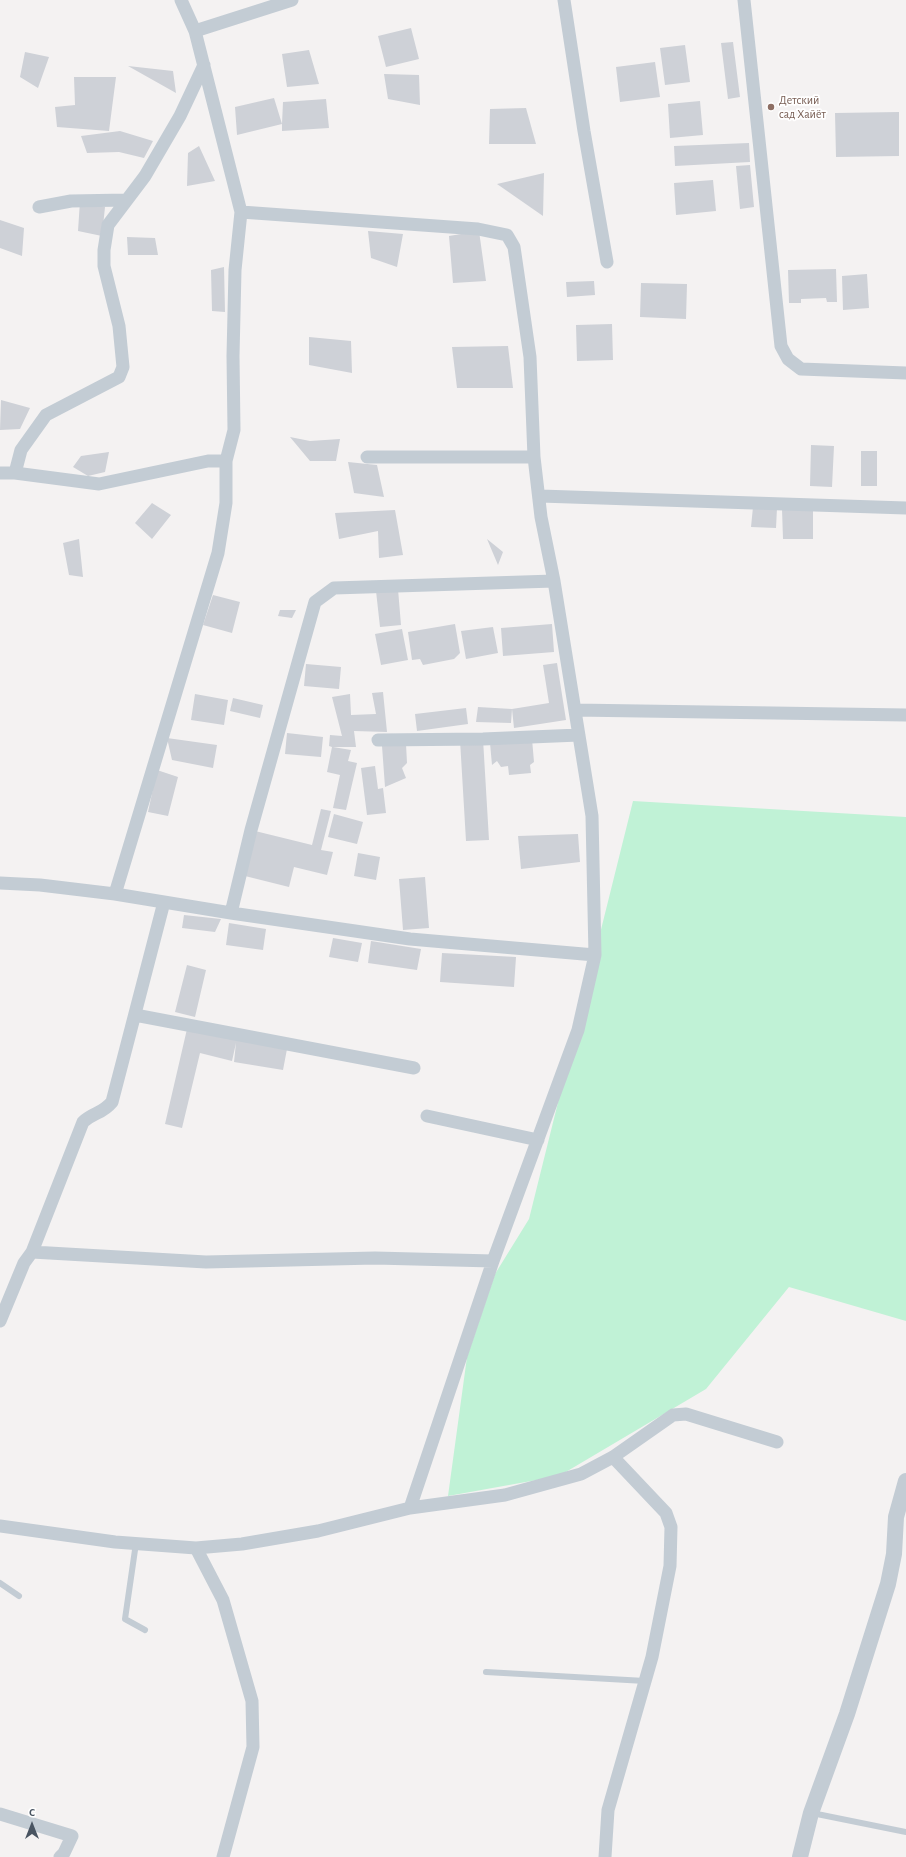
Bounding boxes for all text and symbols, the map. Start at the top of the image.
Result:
place label: Детский сад Хайёт [779,93,826,121]
marker: Детский сад Хайёт [766,102,776,112]
north arrow [12,1805,52,1845]
text: С [29,1807,35,1818]

